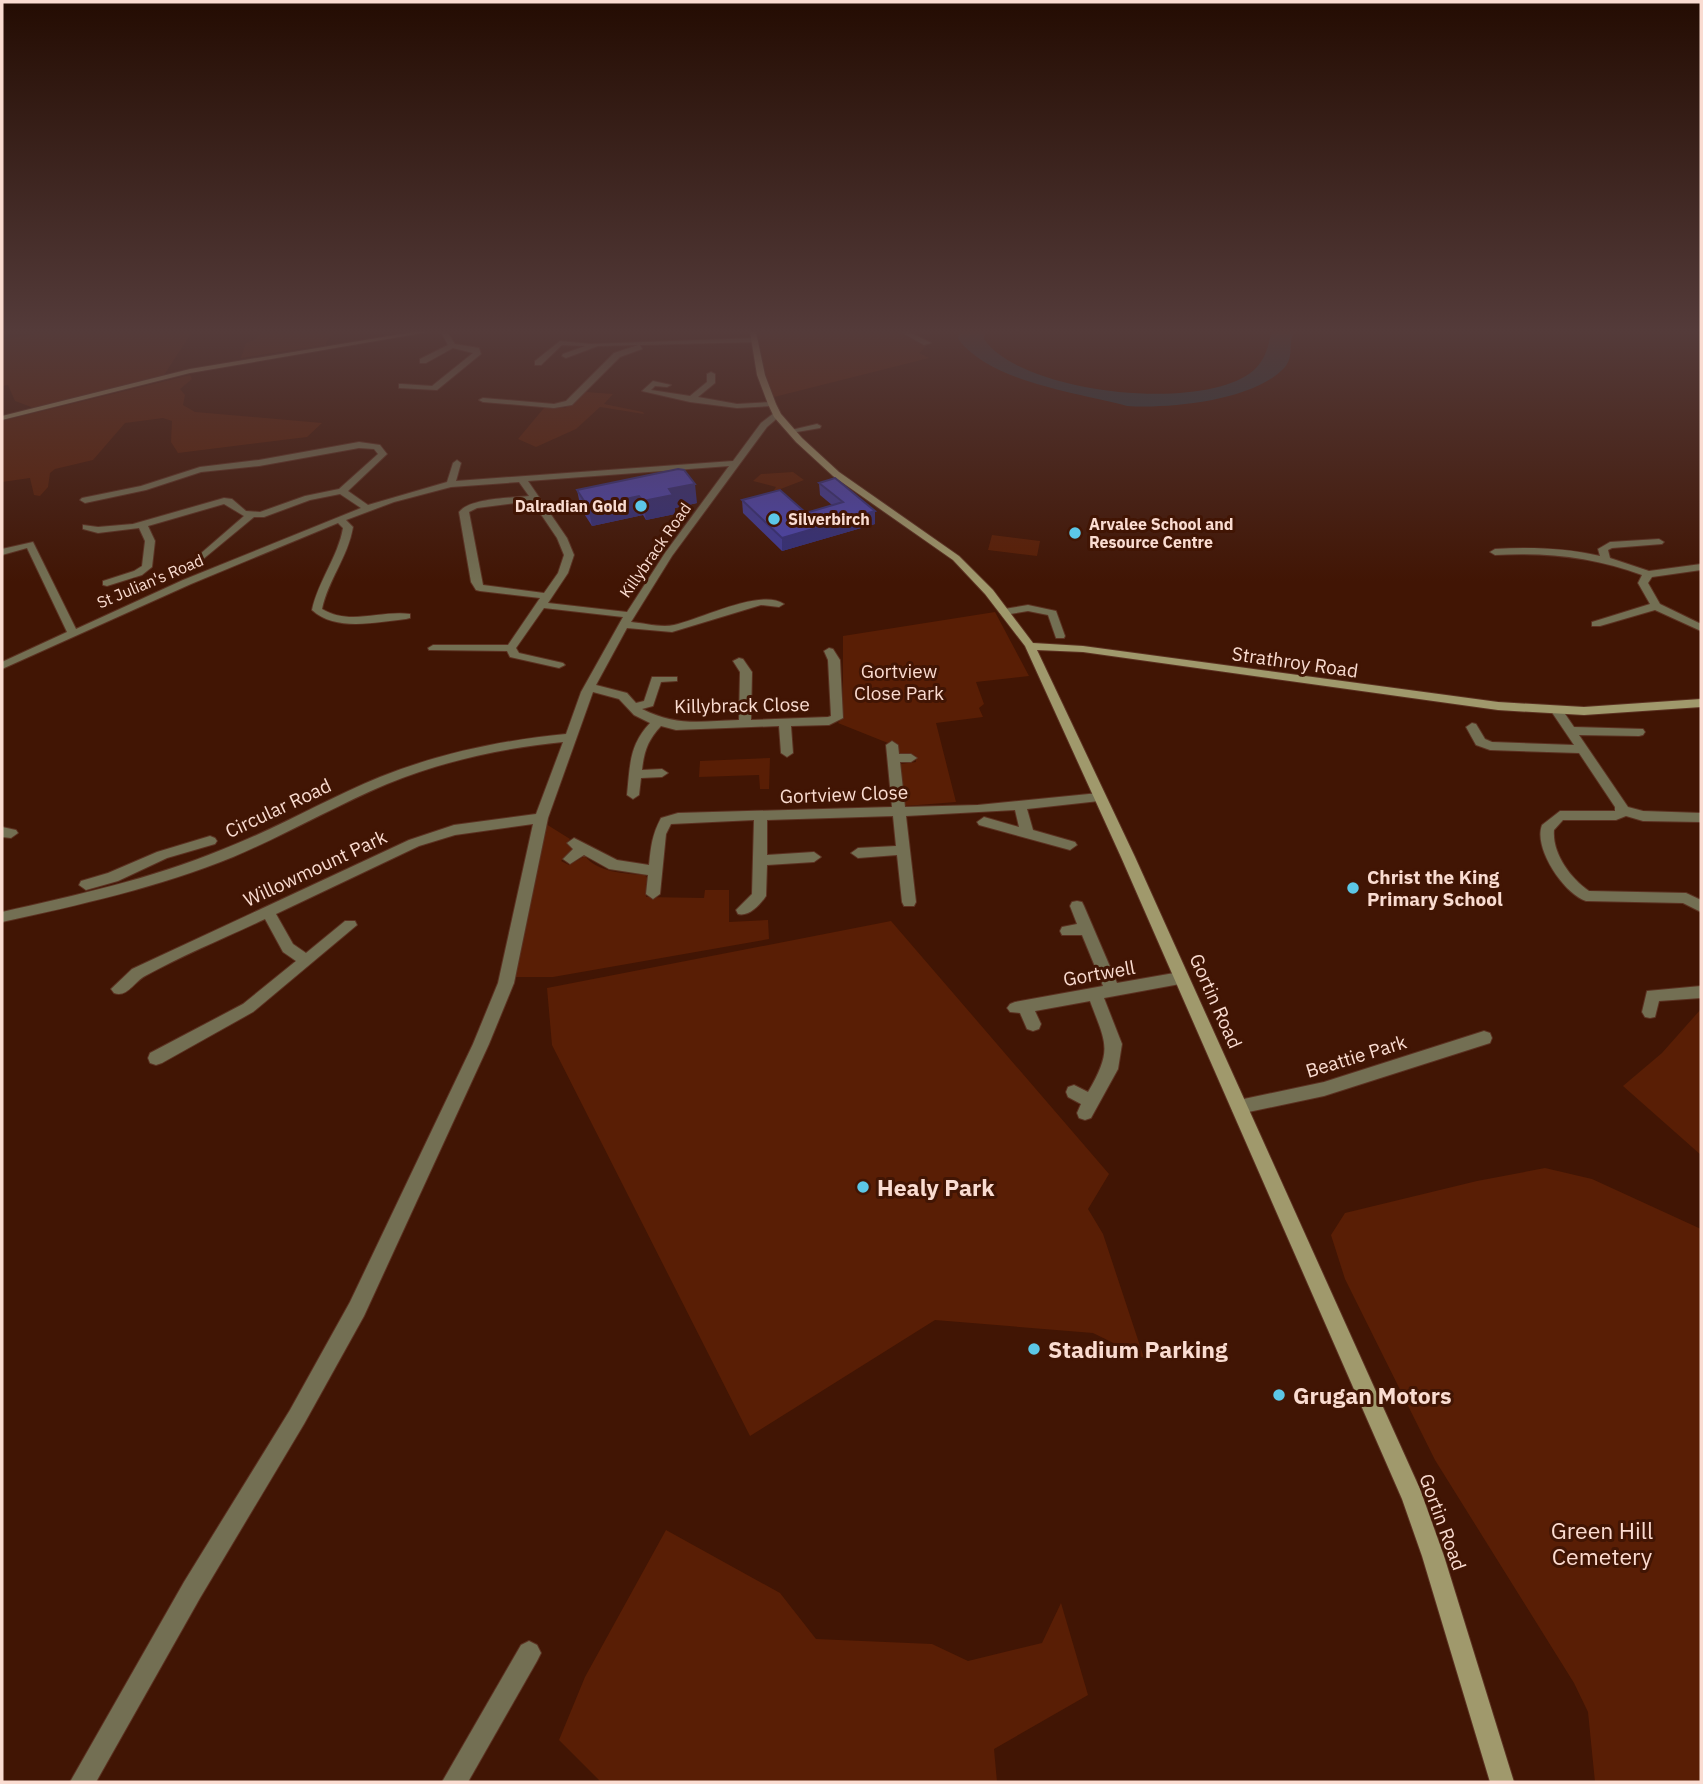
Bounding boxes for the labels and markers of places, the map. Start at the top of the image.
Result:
place label: Dalradian Gold [515,496,627,516]
marker: Dalradian Gold [633,498,649,514]
place label: Silverbirch [788,509,870,529]
marker: Silverbirch [766,511,782,527]
place label: Arvalee School and Resource Centre [1089,514,1234,552]
marker: Arvalee School and Resource Centre [1067,525,1083,541]
place label: Christ the King Primary School [1367,865,1503,911]
marker: Christ the King Primary School [1345,880,1361,896]
place label: Healy Park [877,1172,995,1202]
marker: Healy Park [855,1179,871,1195]
place label: Stadium Parking [1048,1334,1228,1364]
marker: Stadium Parking [1026,1341,1042,1357]
place label: Grugan Motors [1293,1380,1452,1410]
marker: Grugan Motors [1271,1387,1287,1403]

